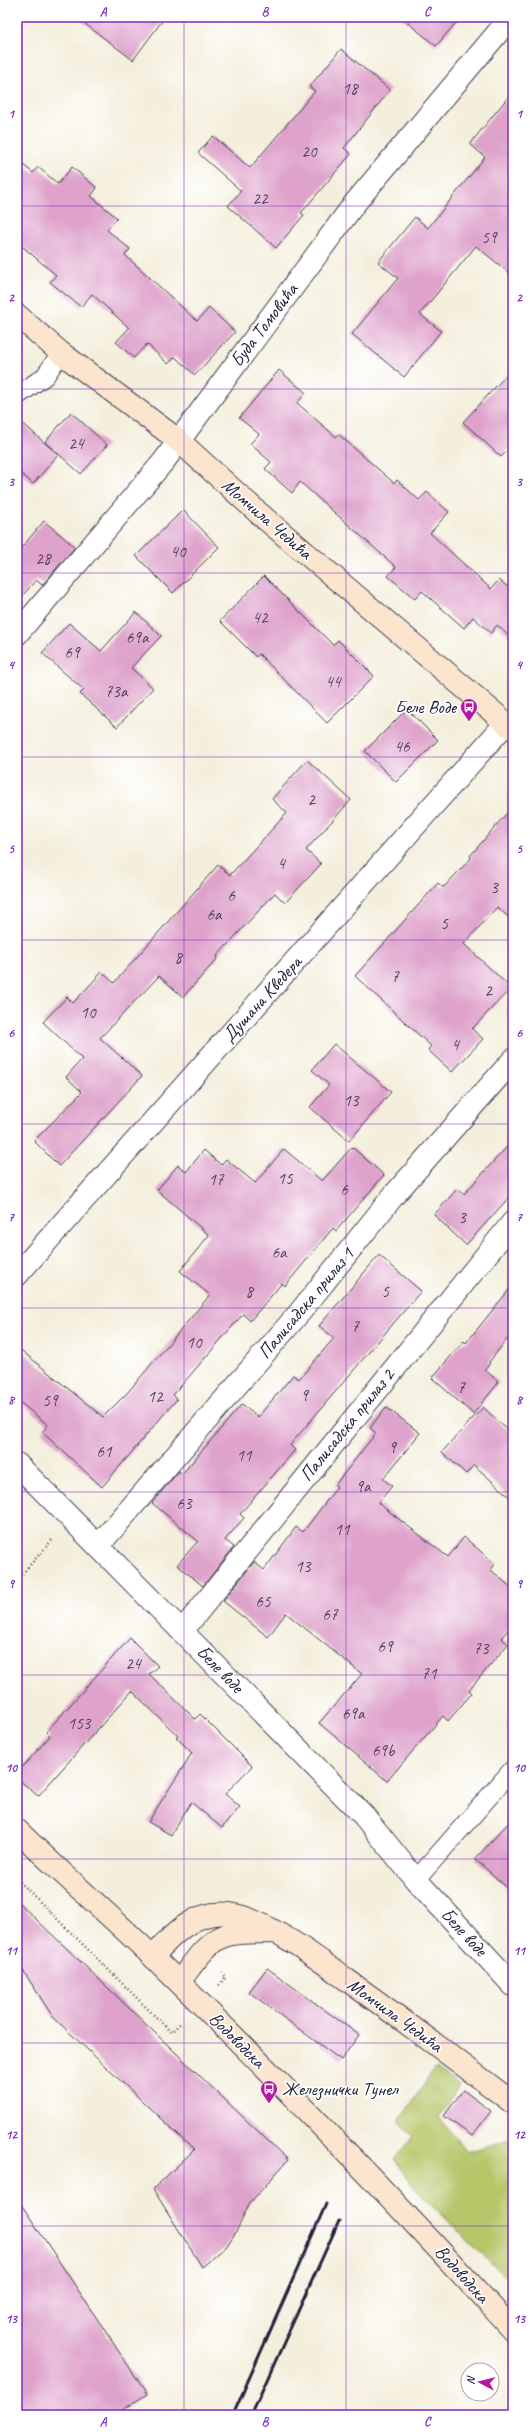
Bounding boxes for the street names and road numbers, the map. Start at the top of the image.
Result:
street label: Буда Томовића [225,277,304,372]
street label: Момчила Чедића [217,473,318,566]
street label: Душана Кведера [217,949,309,1047]
street label: Палисадска прилаз 1 [253,1241,360,1363]
street label: Палисадска прилаз 2 [294,1363,401,1486]
street label: Беле воде [191,1640,250,1699]
street label: Беле воде [436,1903,494,1963]
street label: Момчила Чедића [343,1972,449,2059]
street label: Водоводска [204,2007,272,2075]
street label: Водоводска [430,2240,496,2309]

